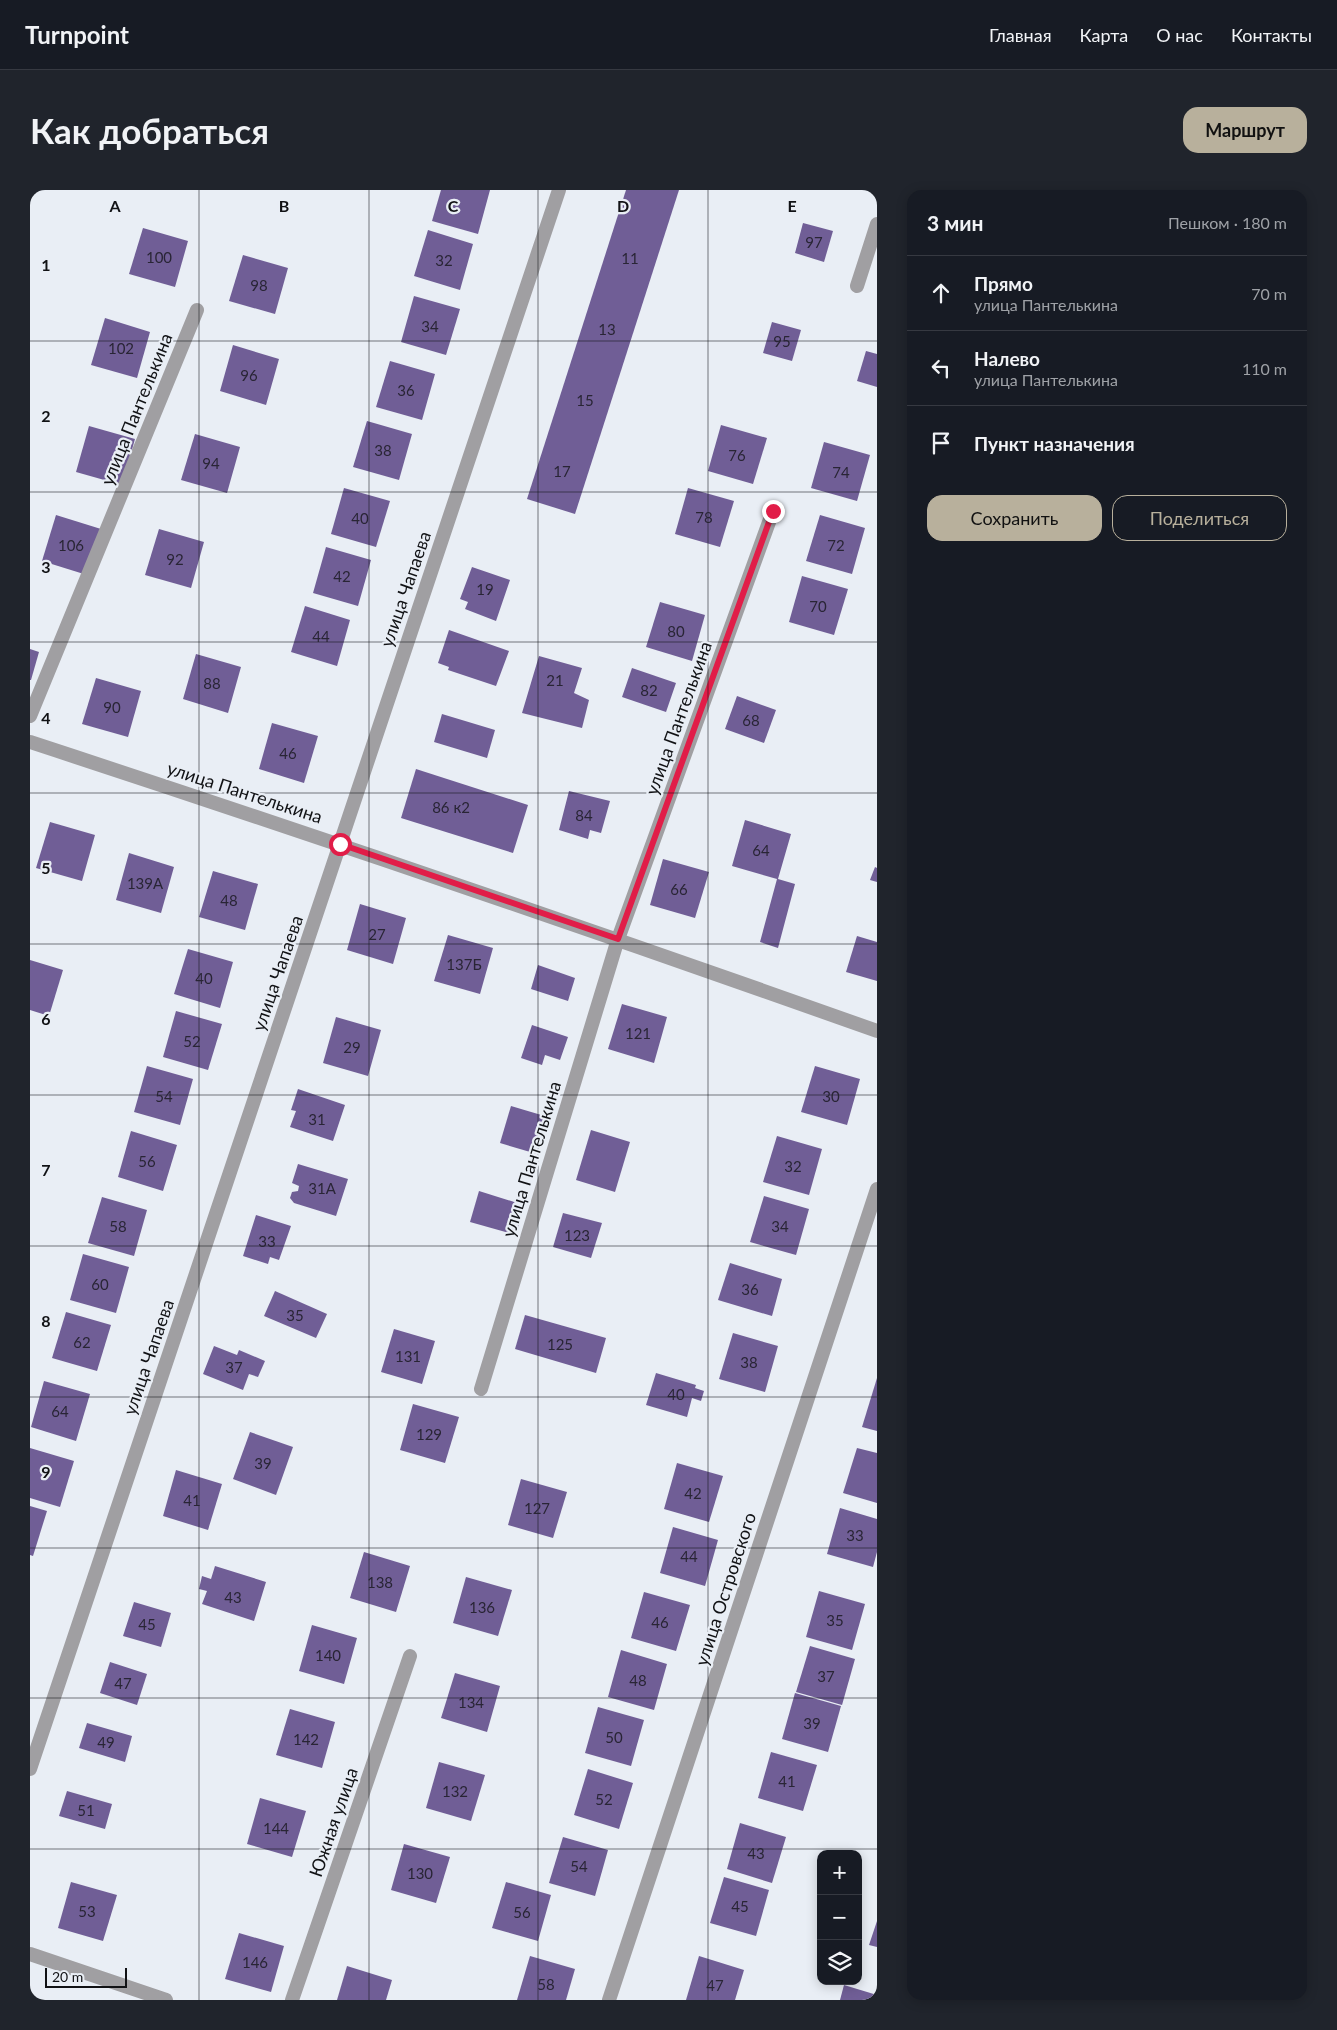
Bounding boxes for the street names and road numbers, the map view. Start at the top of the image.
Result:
street label: улица Пантелькина [95,330,177,488]
street label: улица Чапаева [375,528,435,650]
street label: улица Пантелькина [640,638,716,798]
street label: улица Пантелькина [165,757,325,827]
street label: улица Чапаева [247,912,307,1034]
street label: улица Пантелькина [497,1078,565,1240]
street label: улица Чапаева [118,1296,178,1418]
street label: улица Островского [690,1510,760,1668]
street label: Южная улица [304,1764,362,1880]

